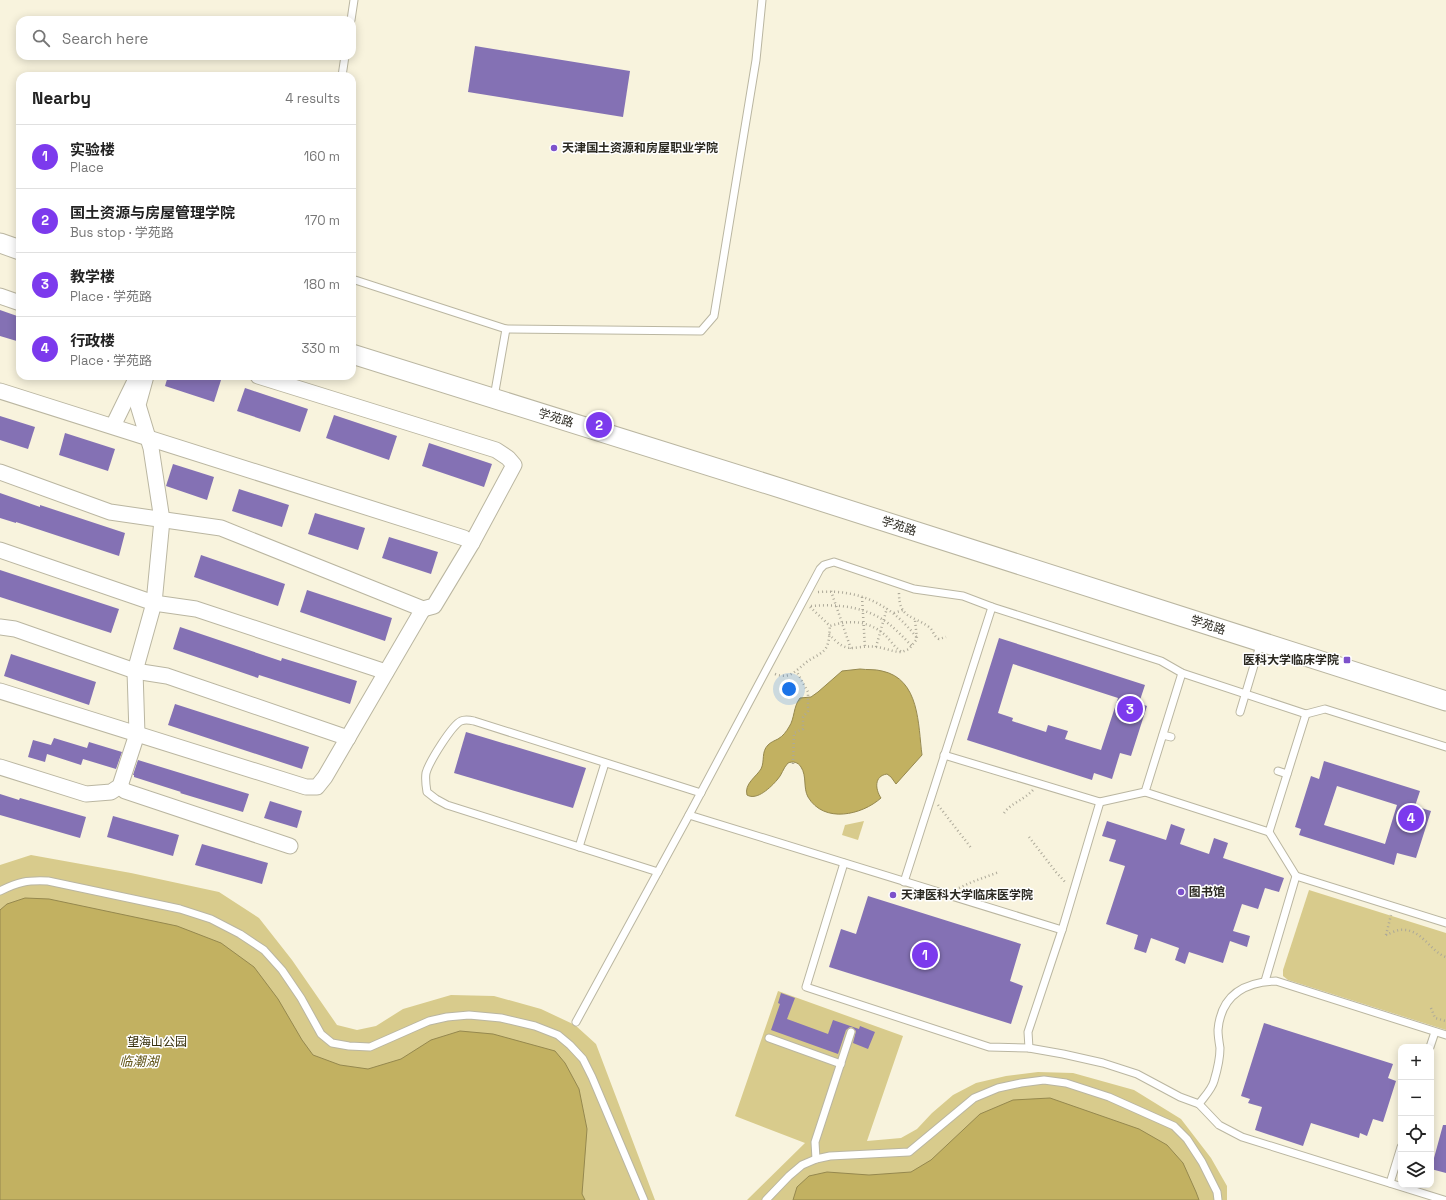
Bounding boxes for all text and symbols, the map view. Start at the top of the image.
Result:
search box [16,16,356,60]
icon: search [30,27,52,49]
text: Search here [62,29,148,48]
text: Nearby [32,87,91,109]
text: 4 results [285,90,340,107]
text: 实验楼 [70,140,115,159]
place label: 天津国土资源和房屋职业学院 [562,140,718,156]
marker: 天津国土资源和房屋职业学院 [549,143,559,153]
text: 1 [42,148,48,165]
text: 160 m [304,148,340,165]
text: Place [70,159,104,176]
text: 国土资源与房屋管理学院 [70,203,235,222]
text: 2 [41,212,49,229]
text: 170 m [304,212,340,229]
text: Bus stop · 学苑路 [70,224,174,241]
text: 教学楼 [70,267,115,286]
text: 3 [41,276,49,293]
text: 180 m [304,276,340,293]
text: Place · 学苑路 [70,288,152,305]
text: 行政楼 [70,331,115,350]
text: 4 [41,340,49,357]
text: 330 m [301,340,340,357]
text: Place · 学苑路 [70,352,152,369]
street label: 学苑路 [536,405,576,431]
pin: 2 [586,410,612,440]
street label: 学苑路 [879,513,919,539]
street label: 学苑路 [1188,612,1228,638]
place label: 医科大学临床学院 [1243,652,1339,668]
marker: 医科大学临床学院 [1342,655,1352,665]
your location [779,679,799,699]
pin: 3 [1117,694,1143,724]
pin: 4 [1398,803,1424,833]
place label: 图书馆 [1189,884,1225,900]
place label: 天津医科大学临床医学院 [901,887,1033,903]
marker: 图书馆 [1176,887,1186,897]
marker: 天津医科大学临床医学院 [888,890,898,900]
pin: 1 [912,940,938,970]
park label: 望海山公园 [127,1034,187,1050]
map controls [1398,1044,1434,1188]
button: + [1398,1044,1434,1080]
water label: 临潮湖 [119,1053,160,1070]
button: − [1398,1080,1434,1116]
button: locate [1398,1116,1434,1152]
button: layers [1398,1152,1434,1188]

